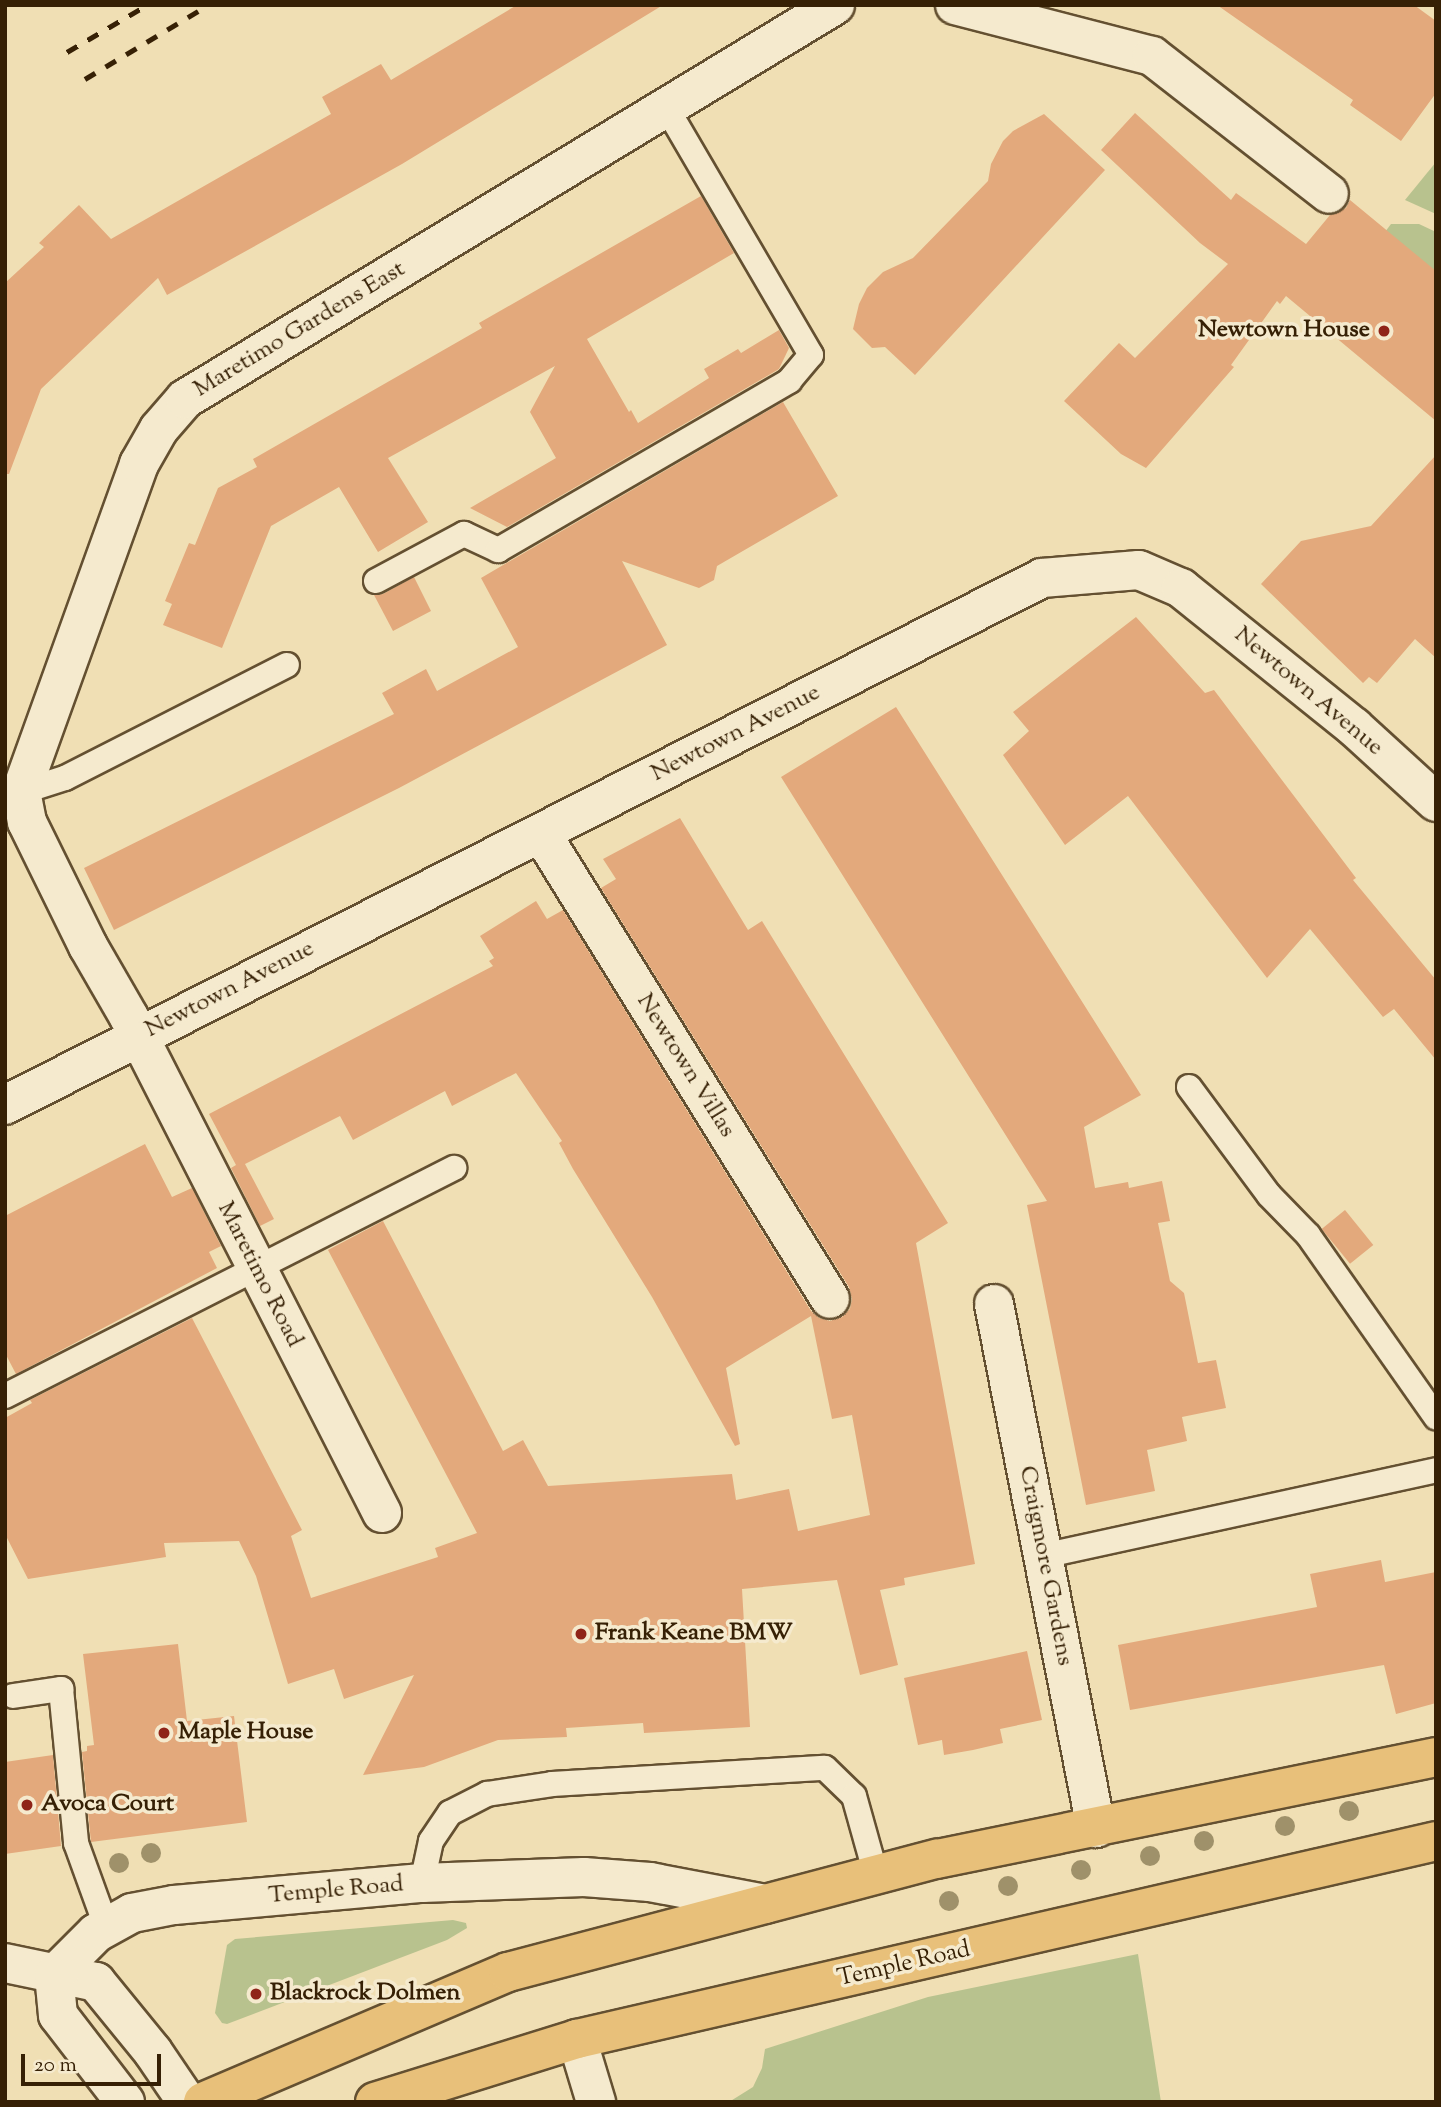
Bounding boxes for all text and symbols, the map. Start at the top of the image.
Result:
street label: Maretimo Gardens East [189,255,411,405]
place label: Newtown House [1198,317,1370,345]
marker: Newtown House [1376,323,1392,339]
street label: Newtown Avenue [1228,621,1388,763]
street label: Newtown Avenue [647,679,825,789]
street label: Newtown Avenue [141,935,319,1045]
street label: Newtown Villas [629,989,741,1143]
street label: Maretimo Road [210,1197,308,1353]
street label: Craigmore Gardens [1011,1464,1079,1668]
place label: Frank Keane BMW [595,1620,793,1648]
marker: Frank Keane BMW [573,1626,589,1642]
place label: Maple House [178,1719,313,1747]
marker: Maple House [156,1725,172,1741]
place label: Avoca Court [41,1791,174,1819]
marker: Avoca Court [19,1797,35,1813]
street label: Temple Road [267,1871,405,1911]
street label: Temple Road [835,1936,973,1994]
place label: Blackrock Dolmen [270,1980,461,2008]
marker: Blackrock Dolmen [248,1986,264,2002]
scale bar [24,2040,164,2084]
text: 20 m [34,2051,77,2081]

